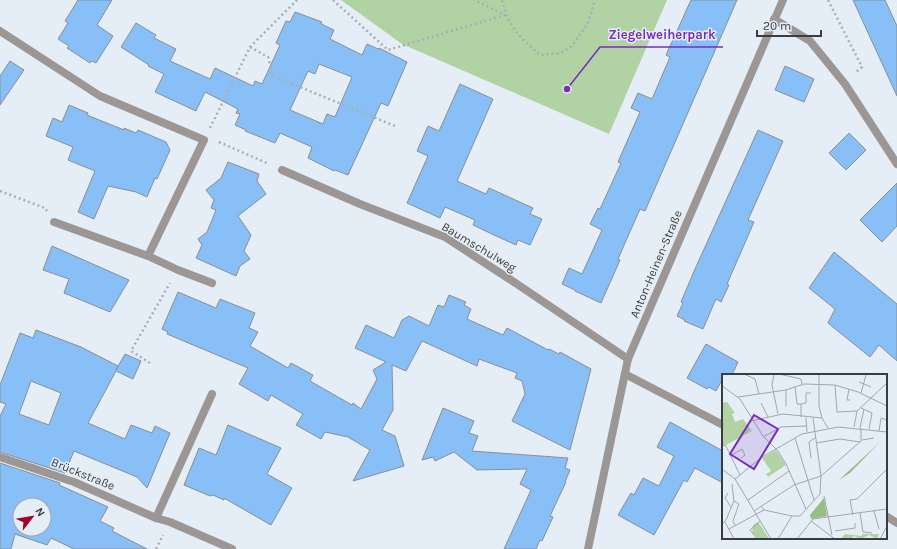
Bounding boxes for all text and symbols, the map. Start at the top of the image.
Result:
scale bar [757,12,821,38]
text: 20 m [763,19,791,33]
callout: Ziegelweiherpark [600,22,723,47]
text: Ziegelweiherpark [608,27,716,42]
street label: Anton-Heinen-Straße [627,208,685,320]
street label: Baumschulweg [439,219,519,275]
inset map [722,374,887,539]
street label: Brückstraße [49,455,117,493]
north arrow [12,497,52,537]
text: N [33,505,48,519]

